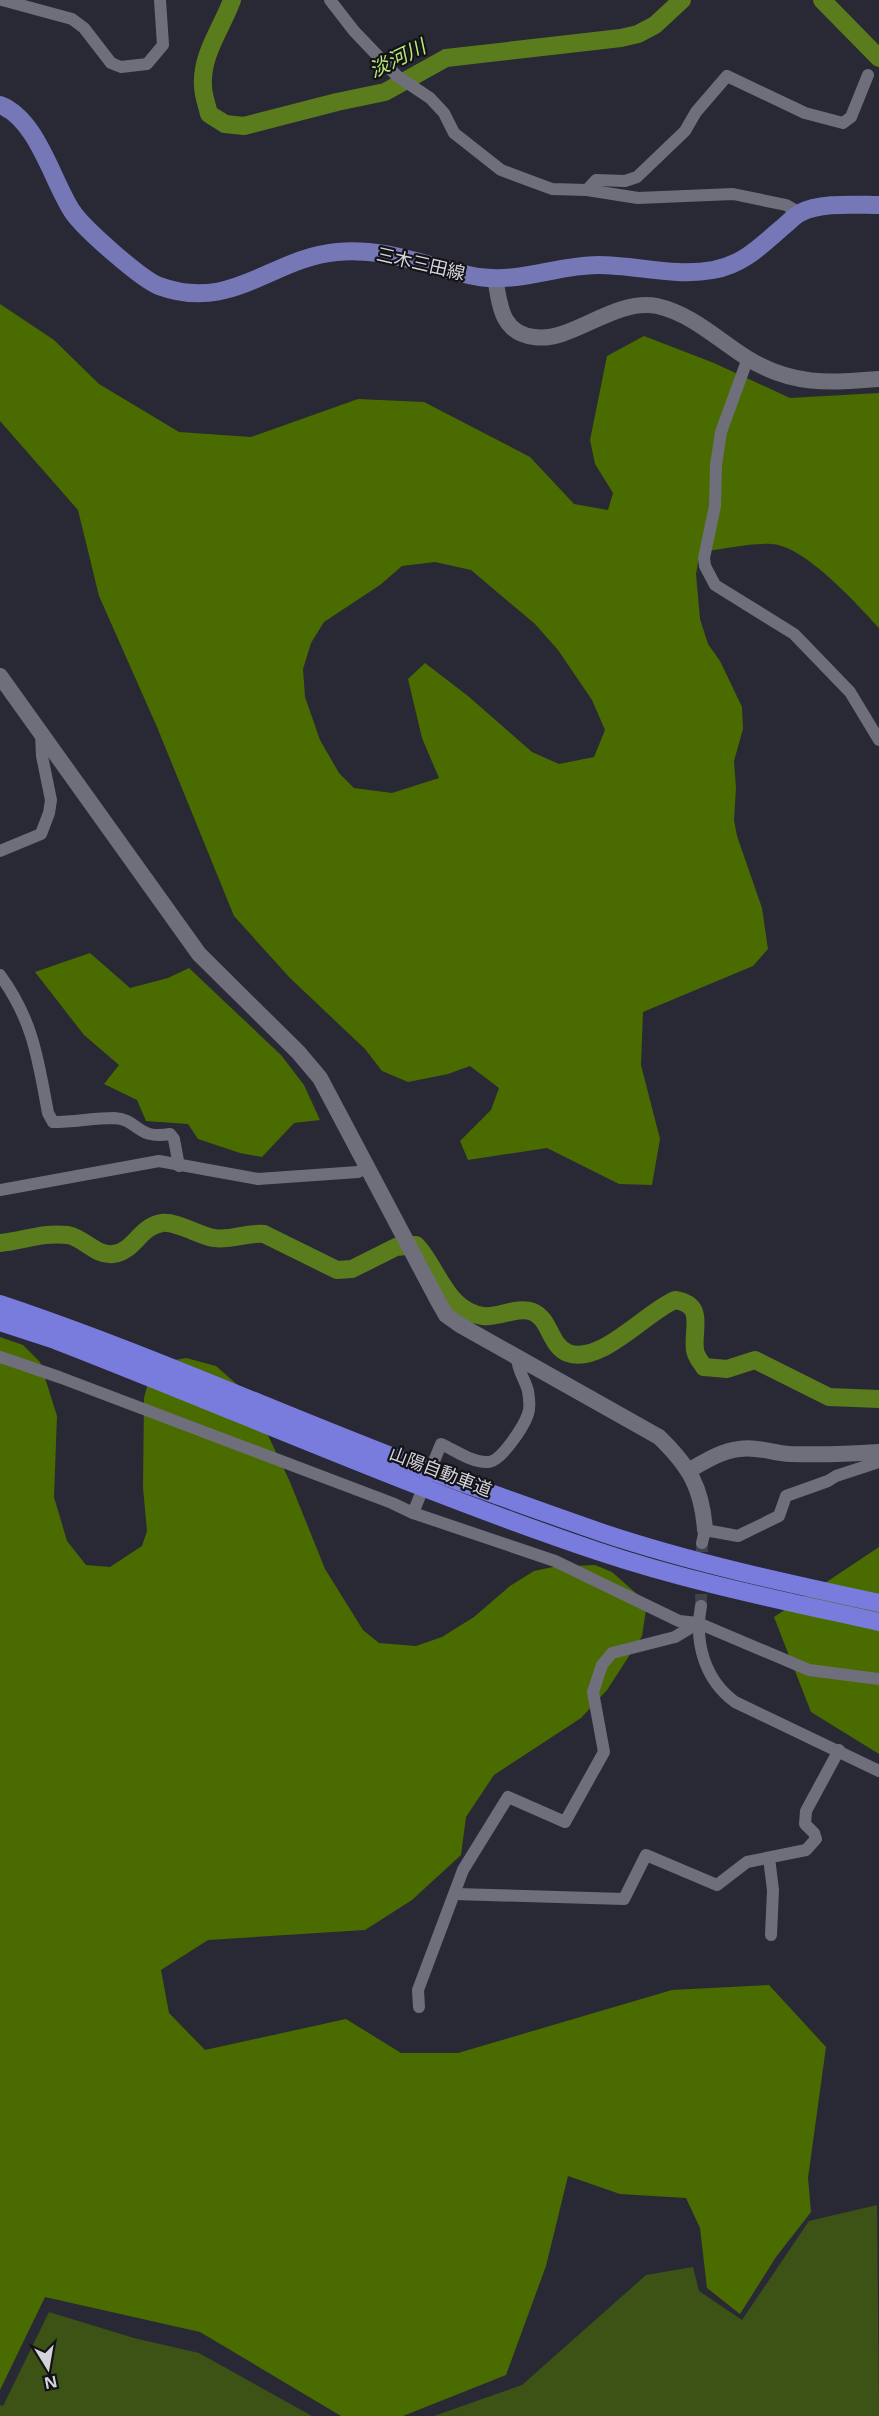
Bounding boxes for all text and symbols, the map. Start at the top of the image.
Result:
water label: 淡河川 [364,32,432,83]
street label: 三木三田線 [374,241,468,285]
street label: 山陽自動車道 [386,1440,496,1502]
north arrow [18,2338,78,2398]
text: N [42,2371,59,2395]

